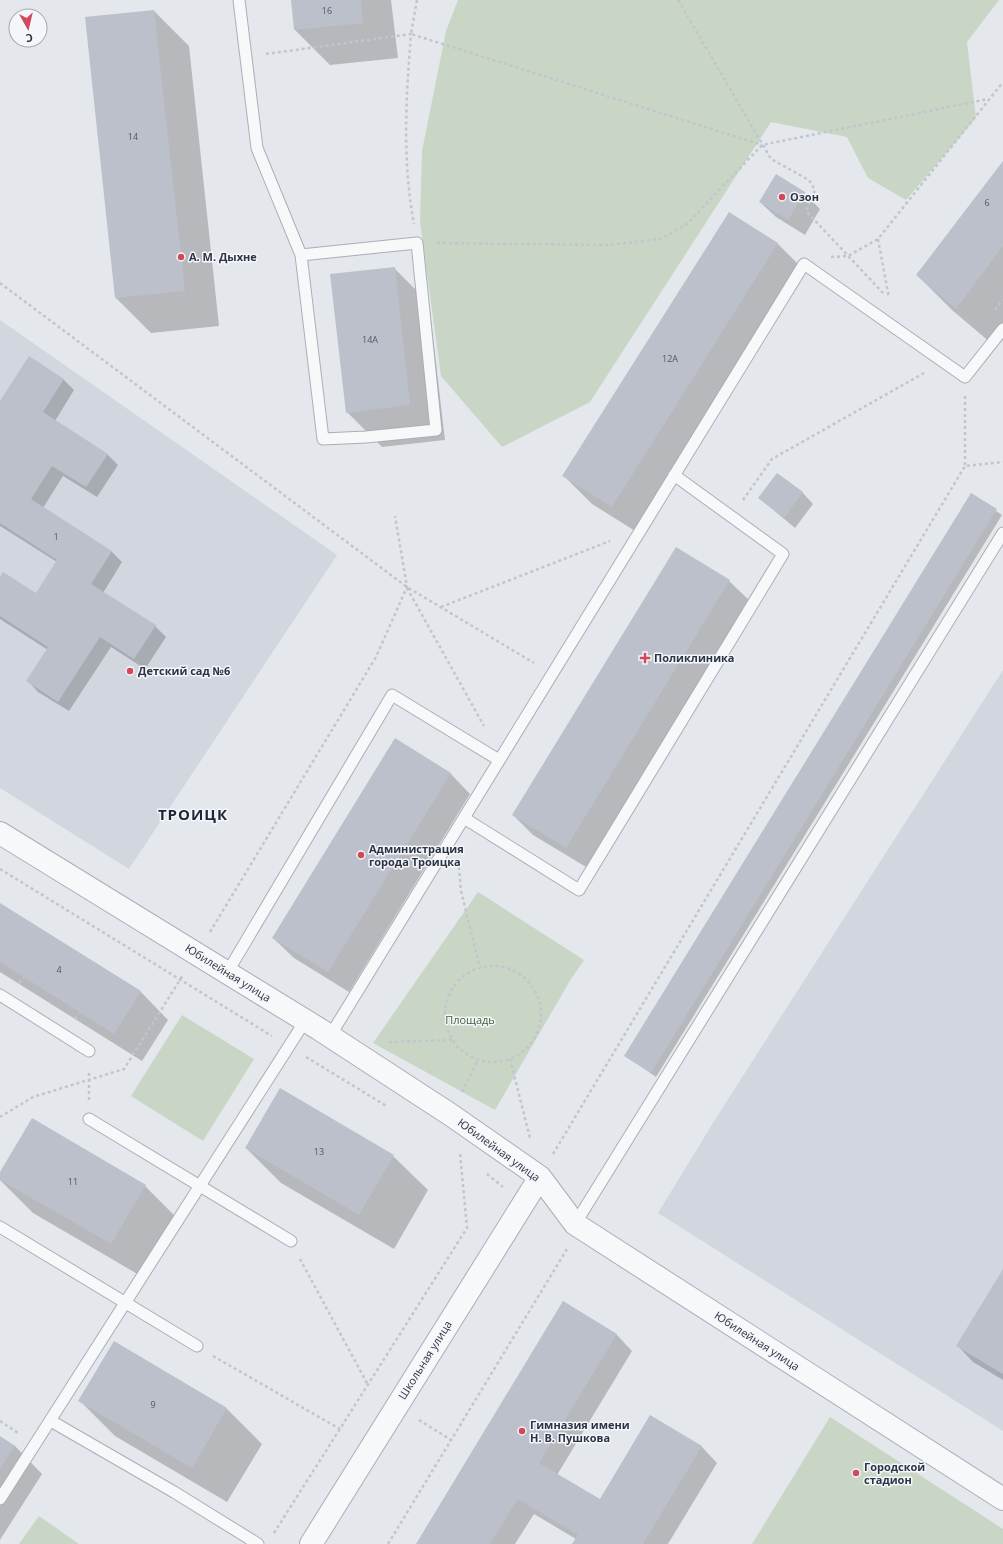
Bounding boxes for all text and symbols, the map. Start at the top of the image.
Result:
house number: 16 [322,4,332,17]
north arrow [8,8,48,48]
text: С [25,30,34,46]
house number: 14 [128,130,138,143]
place label: Озон [790,189,819,204]
marker: Озон [777,192,787,202]
house number: 6 [984,196,990,209]
place label: А. М. Дыхне [189,249,257,264]
marker: А. М. Дыхне [176,252,186,262]
house number: 14А [362,333,378,346]
house number: 12А [662,352,678,365]
house number: 1 [53,530,59,543]
place label: Поликлиника [654,650,735,665]
marker: Поликлиника [639,652,651,664]
place label: Детский сад №6 [138,663,230,678]
marker: Детский сад №6 [125,666,135,676]
district label: ТРОИЦК [158,804,228,824]
place label: Администрация города Троицка [369,841,464,869]
marker: Администрация города Троицка [356,850,366,860]
street label: Юбилейная улица [183,940,274,1005]
house number: 4 [56,963,62,976]
park label: Площадь [445,1012,495,1027]
street label: Юбилейная улица [455,1115,543,1185]
house number: 13 [314,1145,324,1158]
house number: 11 [68,1175,78,1188]
street label: Юбилейная улица [712,1308,803,1374]
street label: Школьная улица [394,1317,455,1402]
house number: 9 [150,1398,156,1411]
place label: Гимназия имени Н. В. Пушкова [530,1417,630,1445]
marker: Гимназия имени Н. В. Пушкова [517,1426,527,1436]
place label: Городской стадион [864,1459,925,1487]
marker: Городской стадион [851,1468,861,1478]

